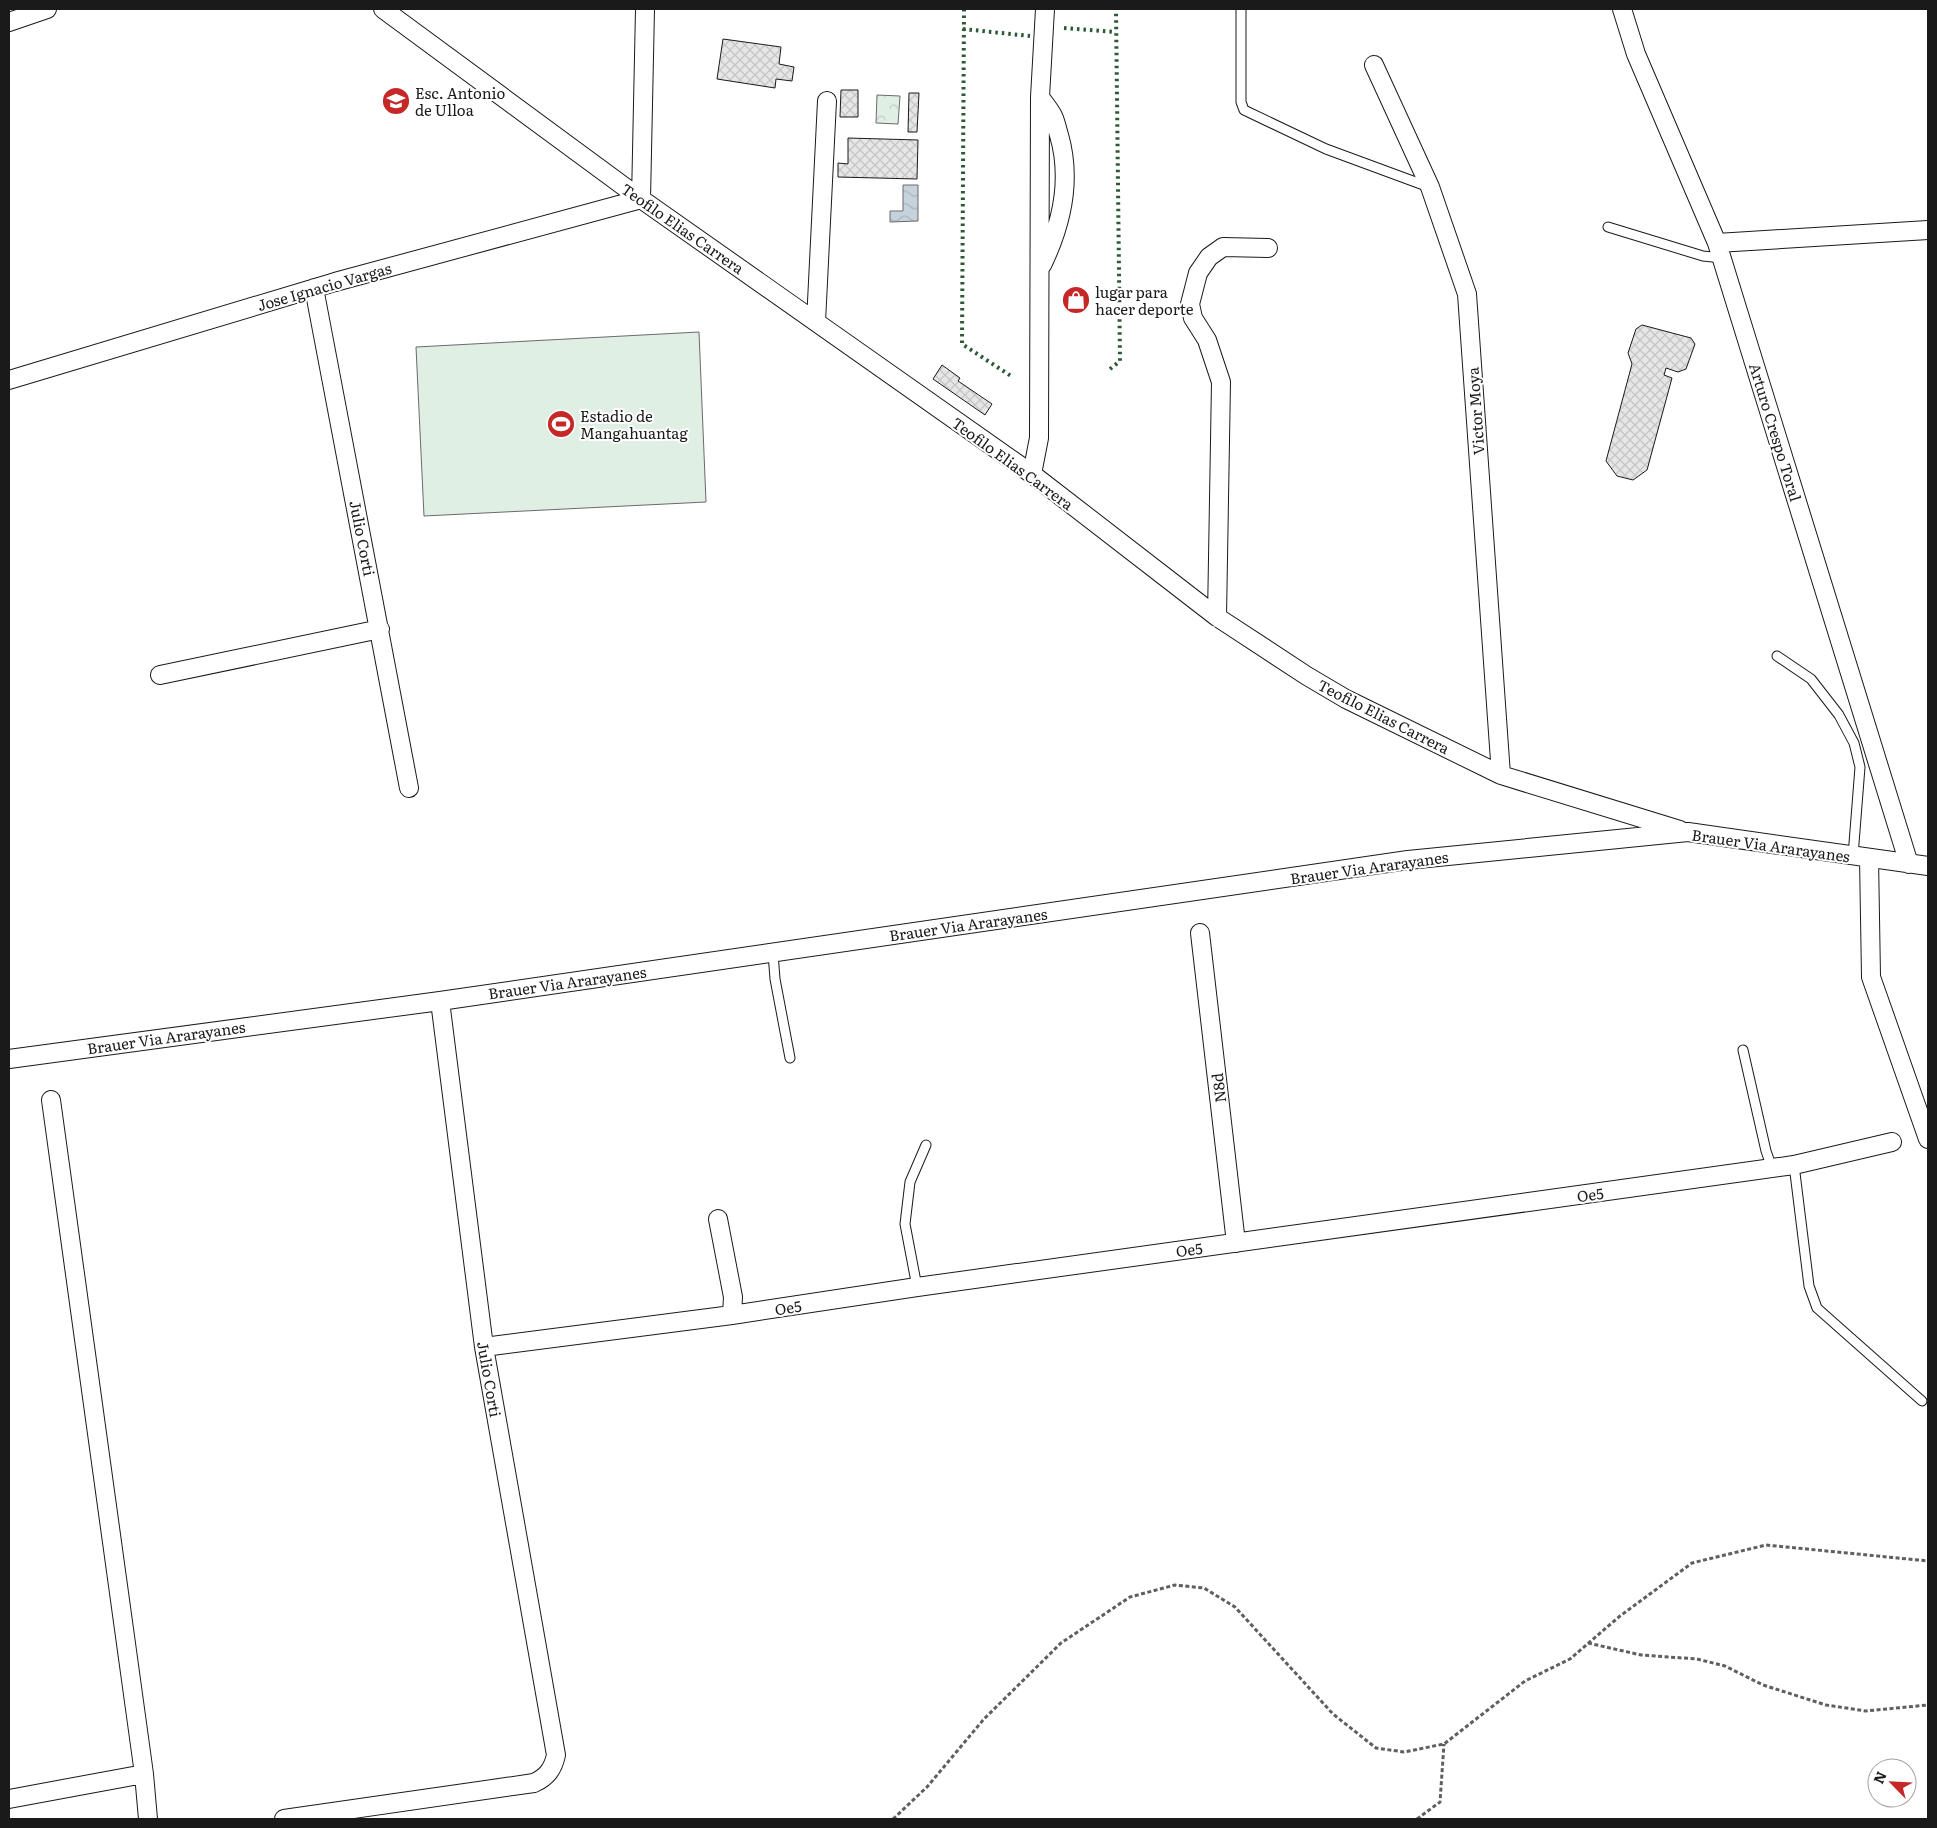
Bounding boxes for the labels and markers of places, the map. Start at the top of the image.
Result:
place label: Esc. Antonio de Ulloa [415,81,506,121]
school or university icon: Esc. Antonio de Ulloa [381,86,411,116]
place label: lugar para hacer deporte [1095,280,1194,320]
shop icon: lugar para hacer deporte [1061,285,1091,315]
place label: Estadio de Mangahuantag [580,404,688,444]
sports icon: Estadio de Mangahuantag [546,409,576,439]

